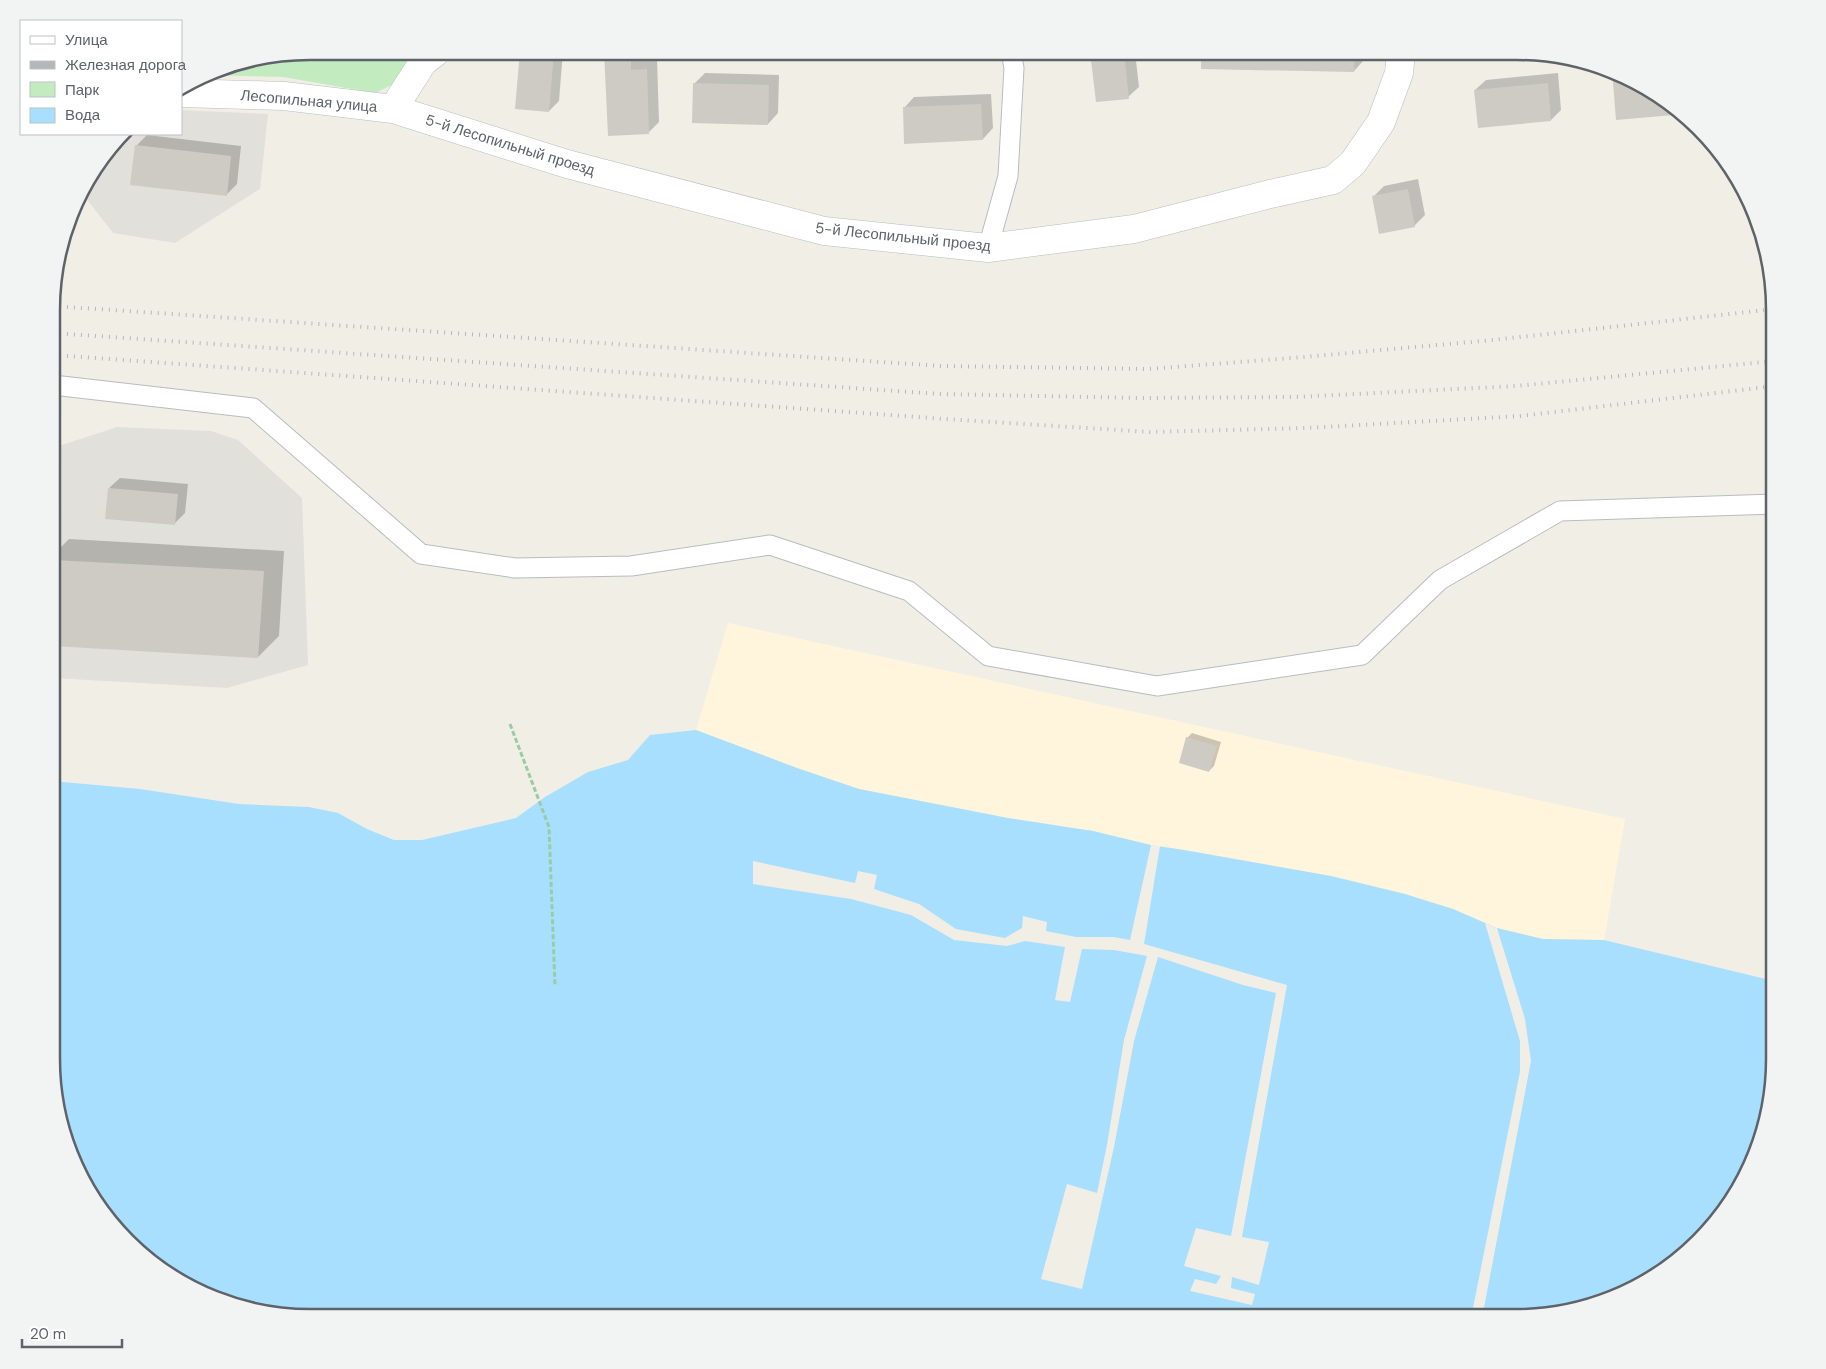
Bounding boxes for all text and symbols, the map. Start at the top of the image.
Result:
legend [20,20,182,135]
text: Улица [65,30,108,50]
text: Железная дорога [65,55,187,75]
text: Парк [65,80,99,100]
street label: Лесопильная улица [240,85,379,117]
text: Вода [65,105,101,125]
street label: 5-й Лесопильный проезд [423,110,598,180]
street label: 5-й Лесопильный проезд [814,218,992,256]
scale bar [22,1316,122,1348]
text: 20 m [30,1324,66,1344]

